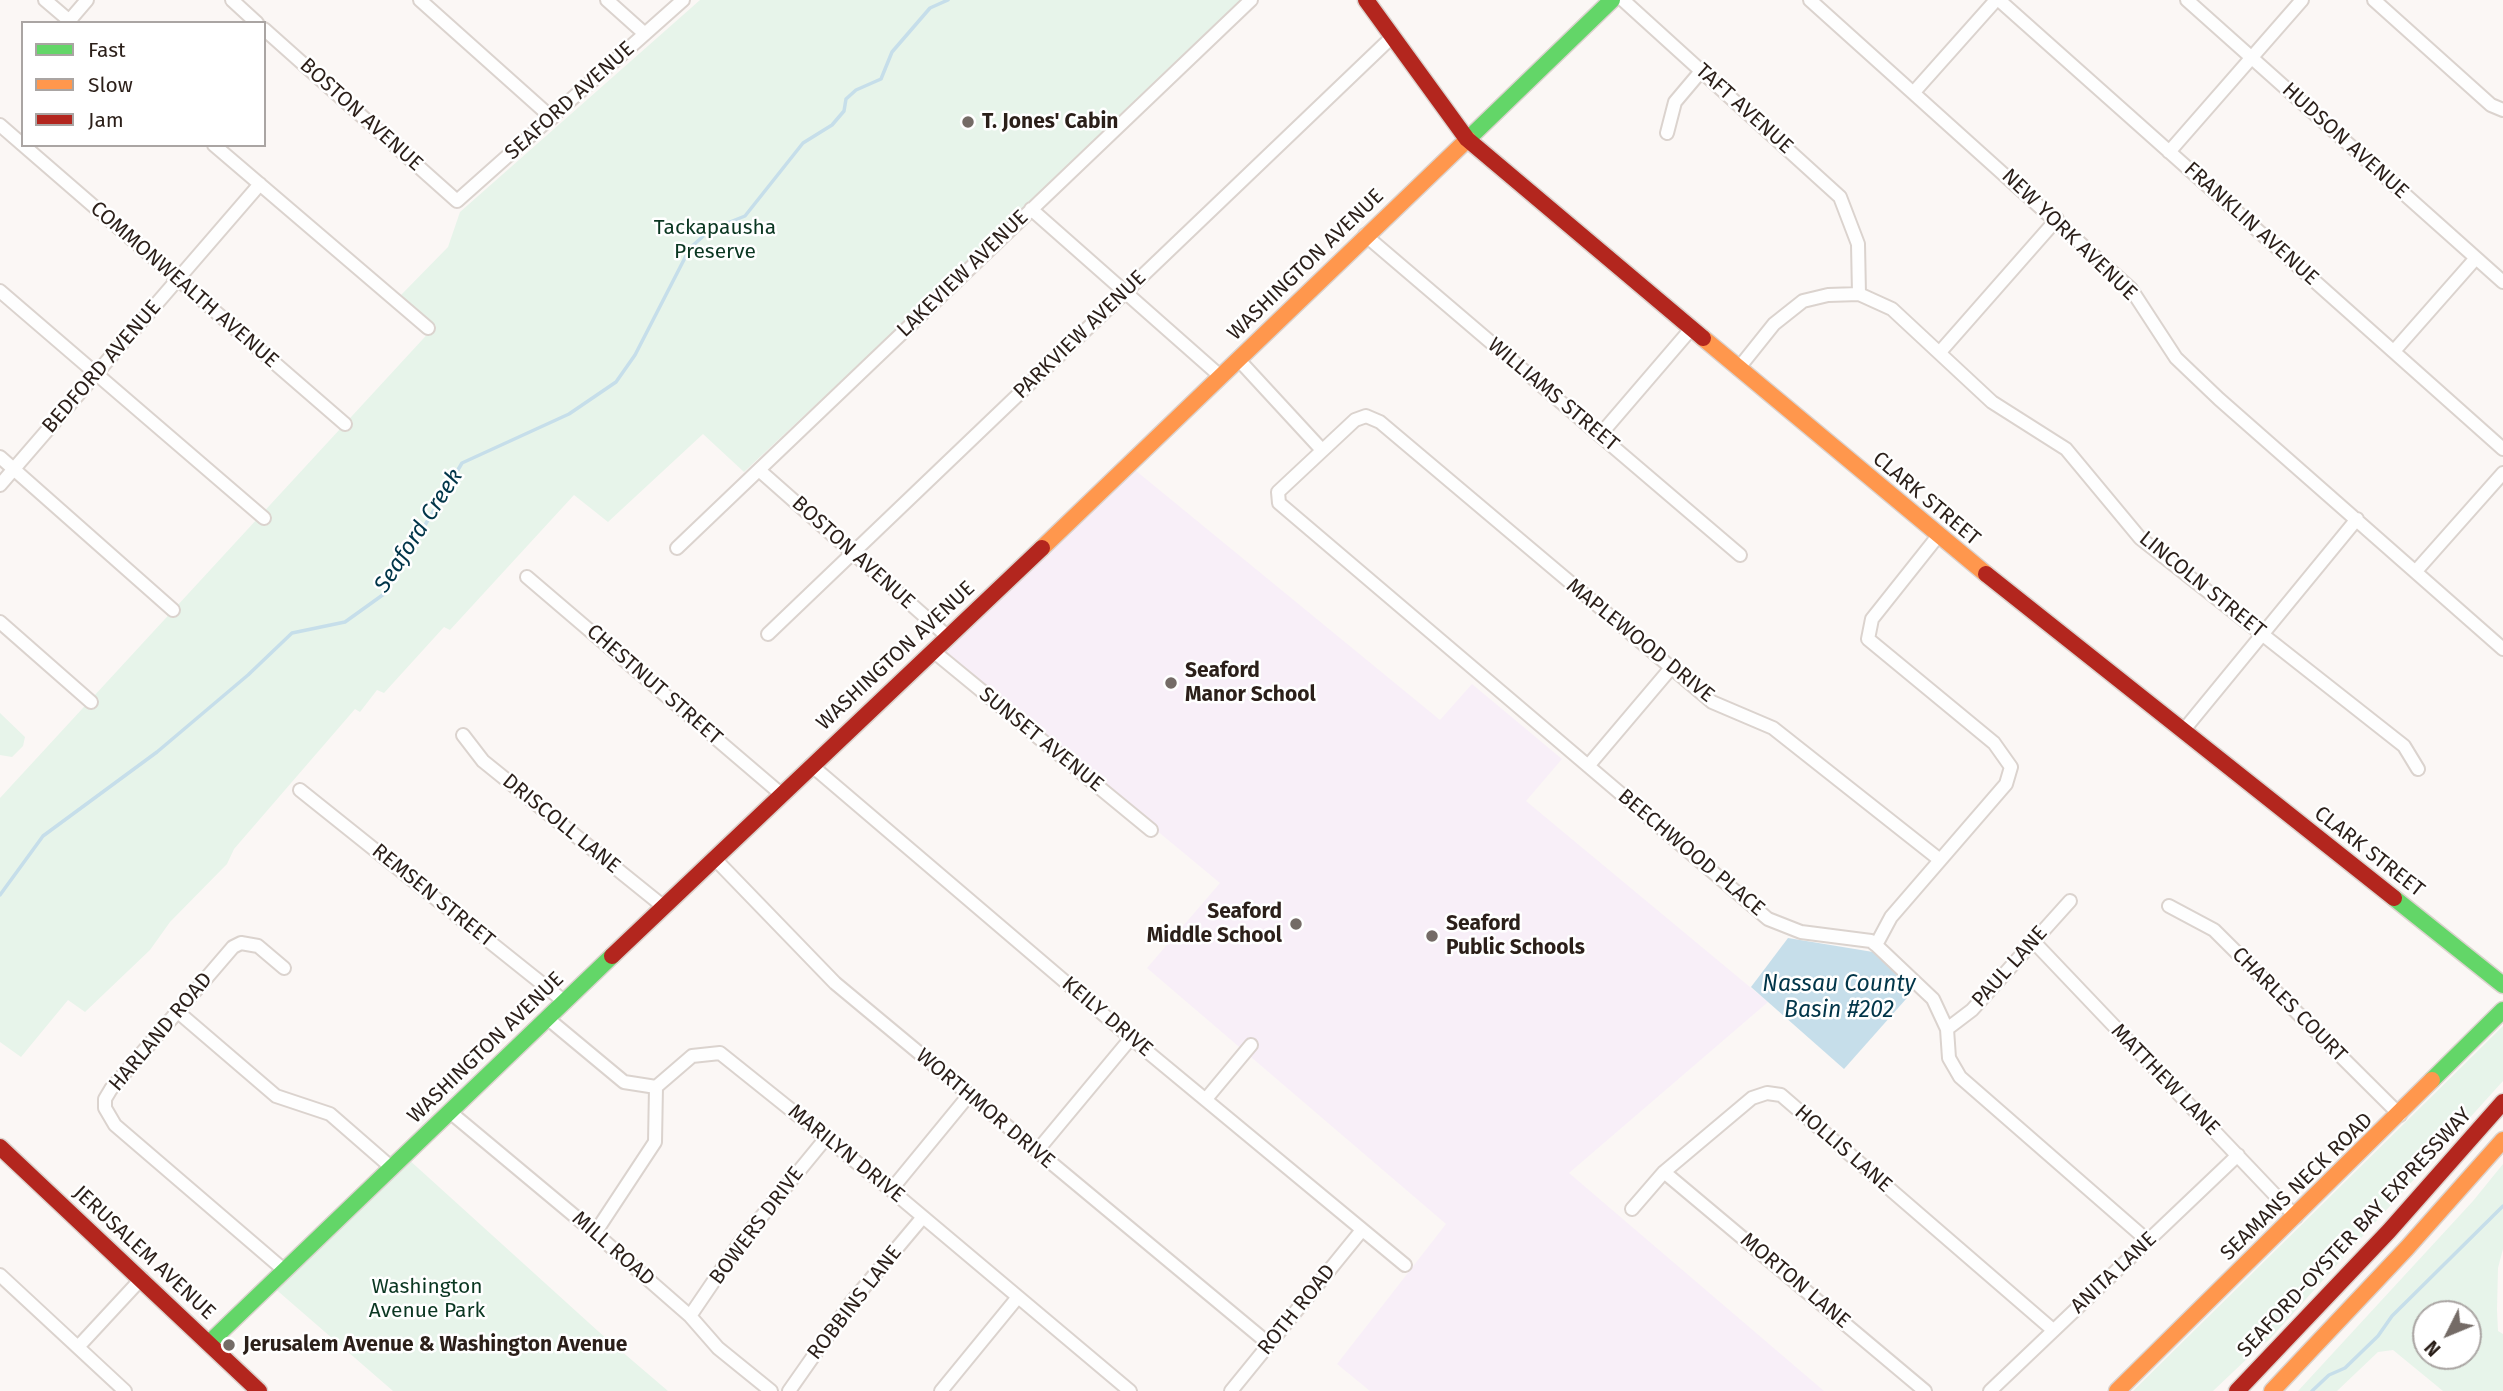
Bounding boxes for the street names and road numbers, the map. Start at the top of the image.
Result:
street label: SEAFORD AVENUE [500,36,640,166]
street label: BOSTON AVENUE [294,53,428,177]
street label: TAFT AVENUE [1690,59,1798,159]
street label: HUDSON AVENUE [2276,78,2414,204]
street label: FRANKLIN AVENUE [2178,157,2324,291]
street label: NEW YORK AVENUE [1996,164,2142,306]
street label: WASHINGTON AVENUE [1223,184,1389,346]
street label: COMMONWEALTH AVENUE [85,196,283,374]
street label: LAKEVIEW AVENUE [892,205,1034,343]
street label: PARKVIEW AVENUE [1009,265,1151,405]
street label: BEDFORD AVENUE [37,295,167,439]
street label: WILLIAMS STREET [1482,333,1624,457]
street label: CLARK STREET [1867,447,1985,551]
street label: BOSTON AVENUE [786,491,920,615]
street label: LINCOLN STREET [2134,526,2270,644]
street label: MAPLEWOOD DRIVE [1561,574,1719,708]
street label: WASHINGTON AVENUE [812,576,980,736]
street label: CHESTNUT STREET [581,619,727,751]
street label: SUNSET AVENUE [974,682,1108,798]
street label: DRISCOLL LANE [497,769,625,879]
street label: BEECHWOOD PLACE [1612,784,1770,922]
street label: CLARK STREET [2309,801,2429,903]
street label: REMSEN STREET [367,839,499,953]
street label: PAUL LANE [1967,921,2053,1013]
street label: CHARLES COURT [2226,942,2352,1068]
street label: HARLAND ROAD [104,967,218,1097]
street label: WASHINGTON AVENUE [403,967,569,1129]
street label: KEILY DRIVE [1056,972,1158,1062]
street label: MATTHEW LANE [2105,1019,2225,1141]
street label: WORTHMOR DRIVE [910,1044,1060,1174]
street label: MARILYN DRIVE [783,1099,909,1209]
street label: HOLLIS LANE [1789,1100,1897,1198]
street label: SEAFORD-OYSTER BAY EXPRESSWAY [2233,1103,2477,1363]
street label: SEAMANS NECK ROAD [2216,1108,2378,1266]
street label: BOWERS DRIVE [705,1162,809,1290]
street label: JERUSALEM AVENUE [68,1181,220,1325]
street label: MILL ROAD [566,1206,660,1292]
street label: ANITA LANE [2066,1227,2162,1319]
street label: MORTON LANE [1735,1228,1855,1334]
street label: ROBBINS LANE [803,1241,907,1365]
street label: ROTH ROAD [1253,1260,1341,1360]

